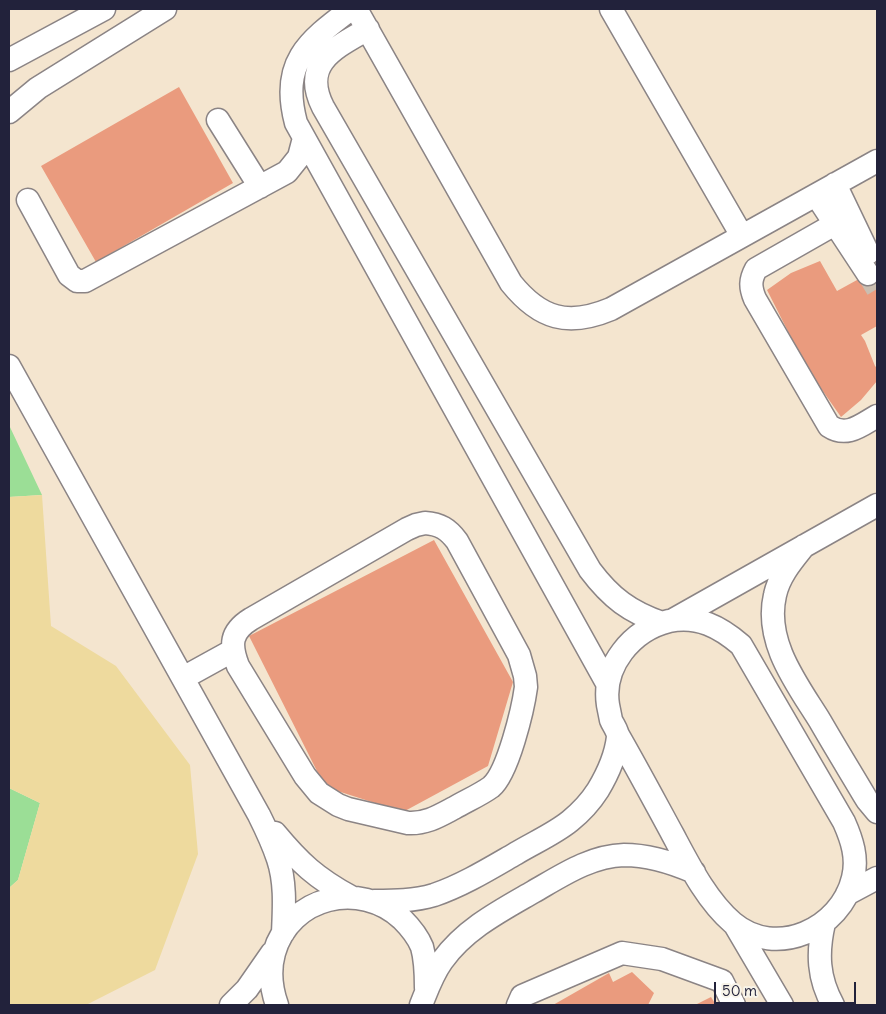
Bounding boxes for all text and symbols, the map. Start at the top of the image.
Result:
scale bar [716,972,858,1004]
text: 50 m [722,981,757,1000]

